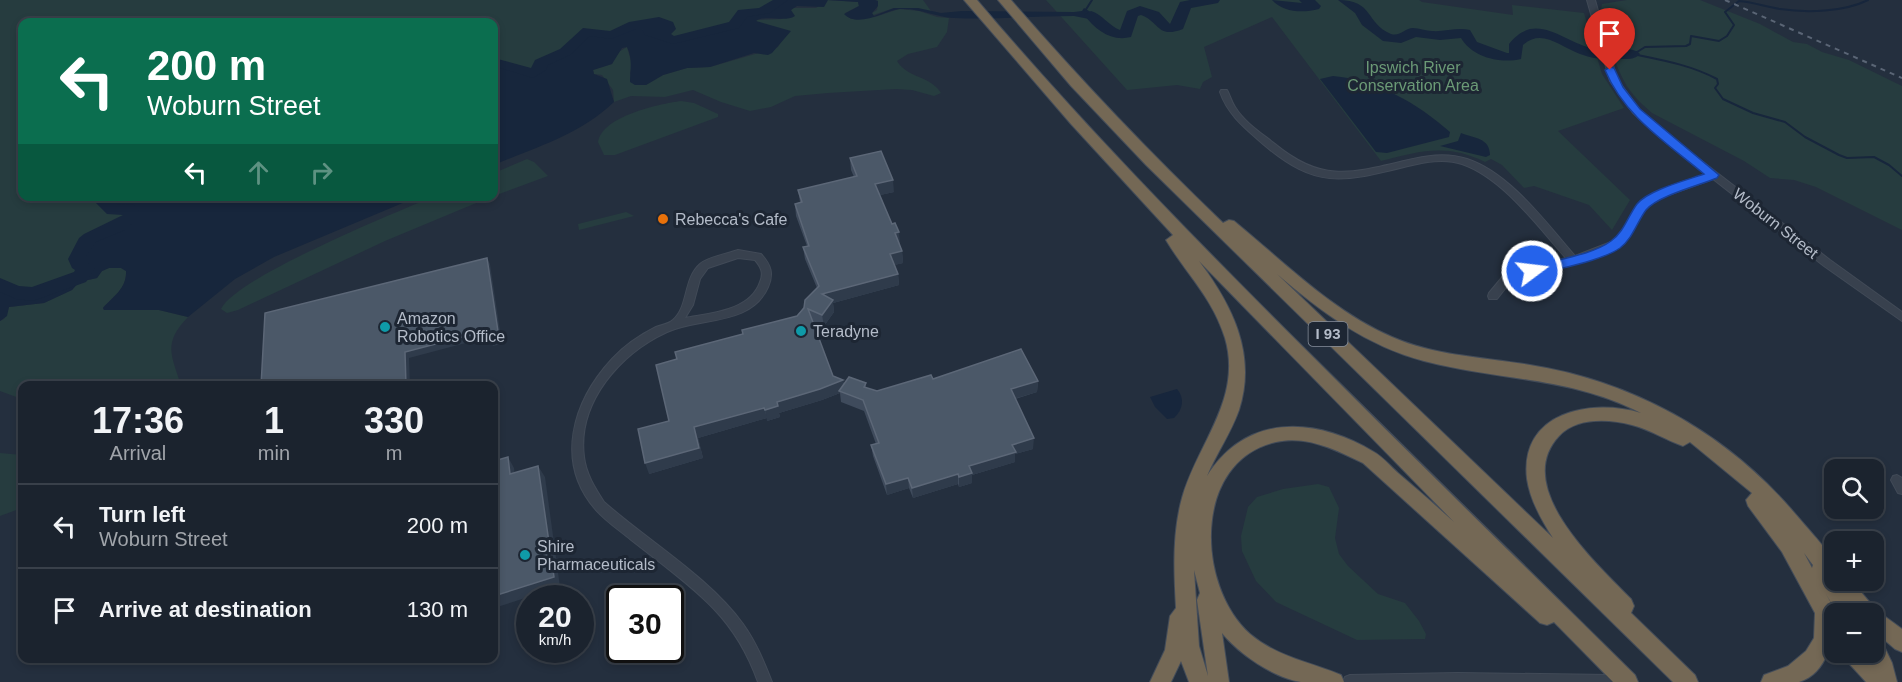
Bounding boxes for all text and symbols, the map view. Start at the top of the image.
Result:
pin [1584,8,1635,70]
icon: arrive [1593,17,1626,50]
icon: left [48,42,126,120]
text: 200 m [147,42,266,89]
park label: Ipswich River Conservation Area [1347,59,1479,94]
text: Woburn Street [147,91,321,121]
icon: left [179,156,212,189]
icon: ahead [242,156,275,189]
icon: right [305,156,338,189]
street label: Woburn Street [1730,185,1822,262]
place label: Rebecca's Cafe [675,211,788,228]
marker: Rebecca's Cafe [656,212,670,226]
position arrow [1500,239,1564,303]
place label: Amazon Robotics Office [397,310,505,345]
marker: Amazon Robotics Office [378,320,392,334]
road number: I 93 [1308,322,1348,346]
place label: Teradyne [813,323,879,340]
marker: Teradyne [794,324,808,338]
text: 17:36 [92,400,184,441]
text: 1 [264,400,284,441]
text: 330 [364,400,424,441]
text: Arrival [110,442,166,464]
text: min [258,442,290,464]
text: m [386,442,402,464]
map controls [1824,459,1884,663]
button: search [1824,459,1884,519]
text: Turn left [99,502,185,527]
icon: left [48,510,81,543]
text: 200 m [407,513,468,538]
text: Woburn Street [99,528,228,550]
button: + [1824,531,1884,591]
place label: Shire Pharmaceuticals [537,538,655,573]
marker: Shire Pharmaceuticals [518,548,532,562]
speed limit sign: 30 [606,585,684,663]
icon: arrive [48,594,81,627]
text: Arrive at destination [99,597,312,622]
text: 130 m [407,597,468,622]
text: 20 [538,600,572,633]
button: − [1824,603,1884,663]
text: km/h [539,631,571,648]

